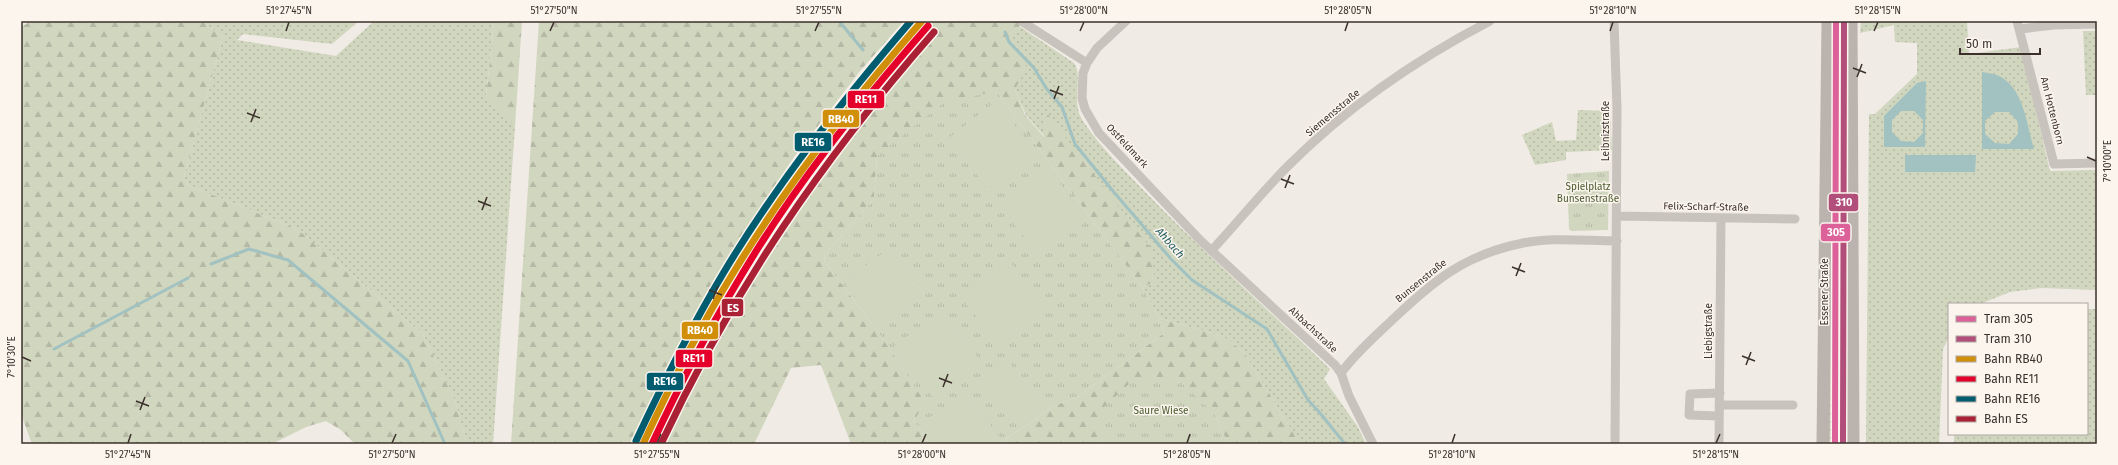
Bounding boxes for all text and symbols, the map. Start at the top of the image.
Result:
text: 51°27'45"N [266,5,312,17]
text: 51°27'50"N [531,5,577,17]
text: 51°27'55"N [796,5,842,17]
text: 51°28'00"N [1060,5,1108,17]
text: 51°28'05"N [1324,5,1372,17]
text: 51°28'10"N [1589,5,1637,17]
text: 51°28'15"N [1855,5,1901,17]
scale bar [1960,30,2040,56]
text: 50 m [1966,37,1992,51]
street label: Am Hottenborn [2038,76,2066,146]
street label: Siemensstraße [1304,87,1362,139]
line badge: RE11 [847,90,885,109]
text: RE11 [855,93,877,106]
street label: Leibnizstraße [1600,101,1612,161]
line badge: RB40 [822,109,860,128]
text: RB40 [828,113,855,126]
street label: Ostfeldmark [1104,122,1151,171]
line badge: RE16 [794,132,832,152]
text: RE16 [801,136,825,149]
text: 7°10'00"E [2102,140,2114,182]
park label: Spielplatz Bunsenstraße [1557,181,1619,205]
line badge: 310 [1828,193,1859,212]
text: 310 [1834,196,1853,209]
street label: Felix-Scharf-Straße [1663,200,1749,214]
line badge: 305 [1820,223,1851,242]
water label: Ahbach [1152,224,1187,261]
text: 305 [1826,226,1845,239]
street label: Bunsenstraße [1393,257,1449,305]
street label: Essener Straße [1819,258,1831,326]
line badge: ES [721,298,744,317]
text: ES [727,302,740,315]
street label: Liebigstraße [1703,303,1715,359]
legend [1948,303,2088,435]
street label: Ahbachstraße [1286,304,1340,356]
text: Tram 305 [1984,312,2033,326]
line badge: RB40 [681,321,719,340]
text: RB40 [687,324,714,337]
text: Tram 310 [1984,332,2032,346]
text: 7°10'30"E [6,336,18,378]
line badge: RE11 [675,349,713,368]
text: RE11 [683,352,705,365]
text: Bahn RB40 [1984,352,2043,366]
line badge: RE16 [646,372,684,391]
text: Bahn RE11 [1984,372,2039,386]
text: RE16 [653,375,677,388]
text: Bahn RE16 [1984,392,2040,406]
park label: Saure Wiese [1133,405,1189,417]
text: Bahn ES [1984,412,2028,426]
text: 51°27'45"N [105,449,151,461]
text: 51°27'50"N [369,449,415,461]
text: 51°27'55"N [634,449,680,461]
text: 51°28'00"N [898,449,946,461]
text: 51°28'05"N [1163,449,1211,461]
text: 51°28'10"N [1428,449,1476,461]
text: 51°28'15"N [1693,449,1739,461]

